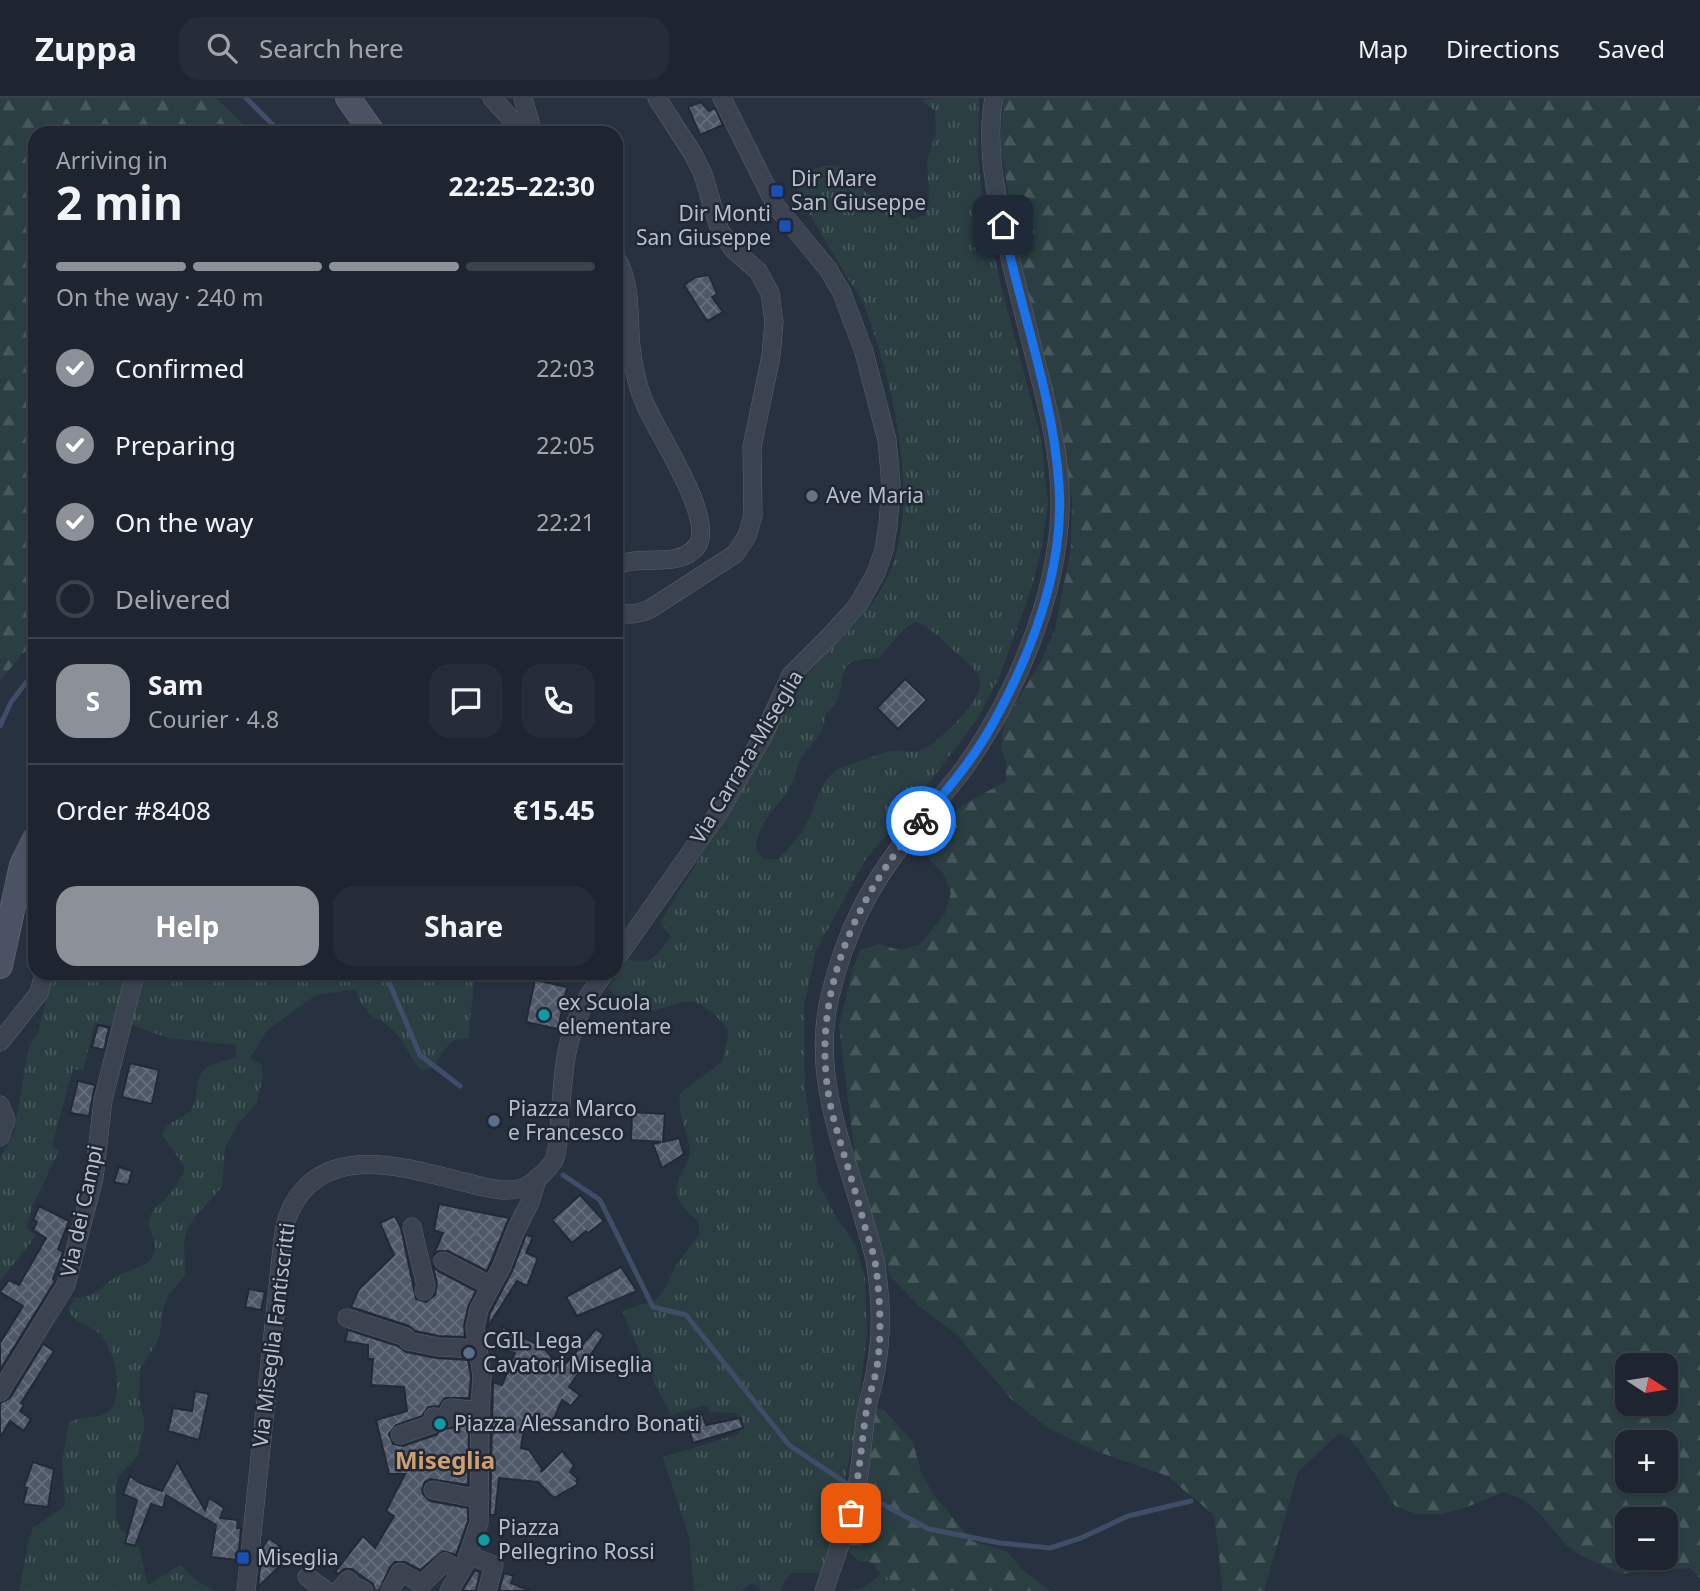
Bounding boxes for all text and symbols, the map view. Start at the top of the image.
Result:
search box [179,17,669,80]
text: Zuppa [35,26,137,71]
icon: search [203,29,241,67]
text: Search here [259,30,404,66]
text: Map [1358,32,1408,65]
text: Directions [1446,32,1560,65]
text: Saved [1598,32,1665,65]
text: Arriving in [56,144,168,176]
place label: Dir Mare San Giuseppe [791,164,926,216]
text: 22:25–22:30 [448,168,595,204]
text: 2 min [56,171,183,233]
marker: Dir Mare San Giuseppe [769,183,785,199]
pin [973,195,1033,255]
place label: Dir Monti San Giuseppe [636,199,771,251]
icon: home [984,206,1022,244]
marker: Dir Monti San Giuseppe [777,218,793,234]
text: On the way · 240 m [56,281,263,313]
icon: check [56,349,94,387]
text: Confirmed [115,350,245,386]
text: 22:03 [536,352,595,384]
icon: check [56,426,94,464]
text: Preparing [115,427,236,463]
text: 22:05 [536,429,595,461]
place label: Ave Maria [826,481,924,509]
marker: Ave Maria [804,488,820,504]
icon: check [56,503,94,541]
text: On the way [115,504,253,540]
text: 22:21 [536,506,595,538]
text: Delivered [115,581,231,617]
button: chat [429,664,503,738]
button: phone [521,664,595,738]
street label: Via Carrara-Miseglia [683,665,809,848]
text: Sam [148,667,203,703]
text: S [86,683,100,719]
text: Courier · 4.8 [148,703,279,735]
courier [886,786,956,856]
text: Order #8408 [56,792,211,828]
text: €15.45 [513,792,595,828]
icon: bike [902,802,940,840]
button: Help [56,886,319,966]
button: Share [333,886,595,966]
place label: ex Scuola elementare [558,988,671,1040]
marker: ex Scuola elementare [536,1007,552,1023]
place label: Piazza Marco e Francesco [508,1094,637,1146]
marker: Piazza Marco e Francesco [486,1113,502,1129]
street label: Via dei Campi [53,1142,109,1279]
street label: Via Miseglia Fantiscritti [245,1221,301,1449]
place label: CGIL Lega Cavatori Miseglia [483,1326,652,1378]
marker: CGIL Lega Cavatori Miseglia [461,1345,477,1361]
north arrow [1615,1353,1678,1416]
map controls [1615,1353,1678,1570]
place label: Piazza Alessandro Bonati [454,1409,700,1437]
marker: Piazza Alessandro Bonati [432,1416,448,1432]
button: + [1615,1430,1678,1493]
district label: Miseglia [395,1443,495,1476]
pin [821,1483,881,1543]
icon: bag [832,1494,870,1532]
button: − [1615,1507,1678,1570]
place label: Piazza Pellegrino Rossi [498,1513,655,1565]
marker: Piazza Pellegrino Rossi [476,1532,492,1548]
place label: Miseglia [257,1543,339,1571]
marker: Miseglia [235,1550,251,1566]

